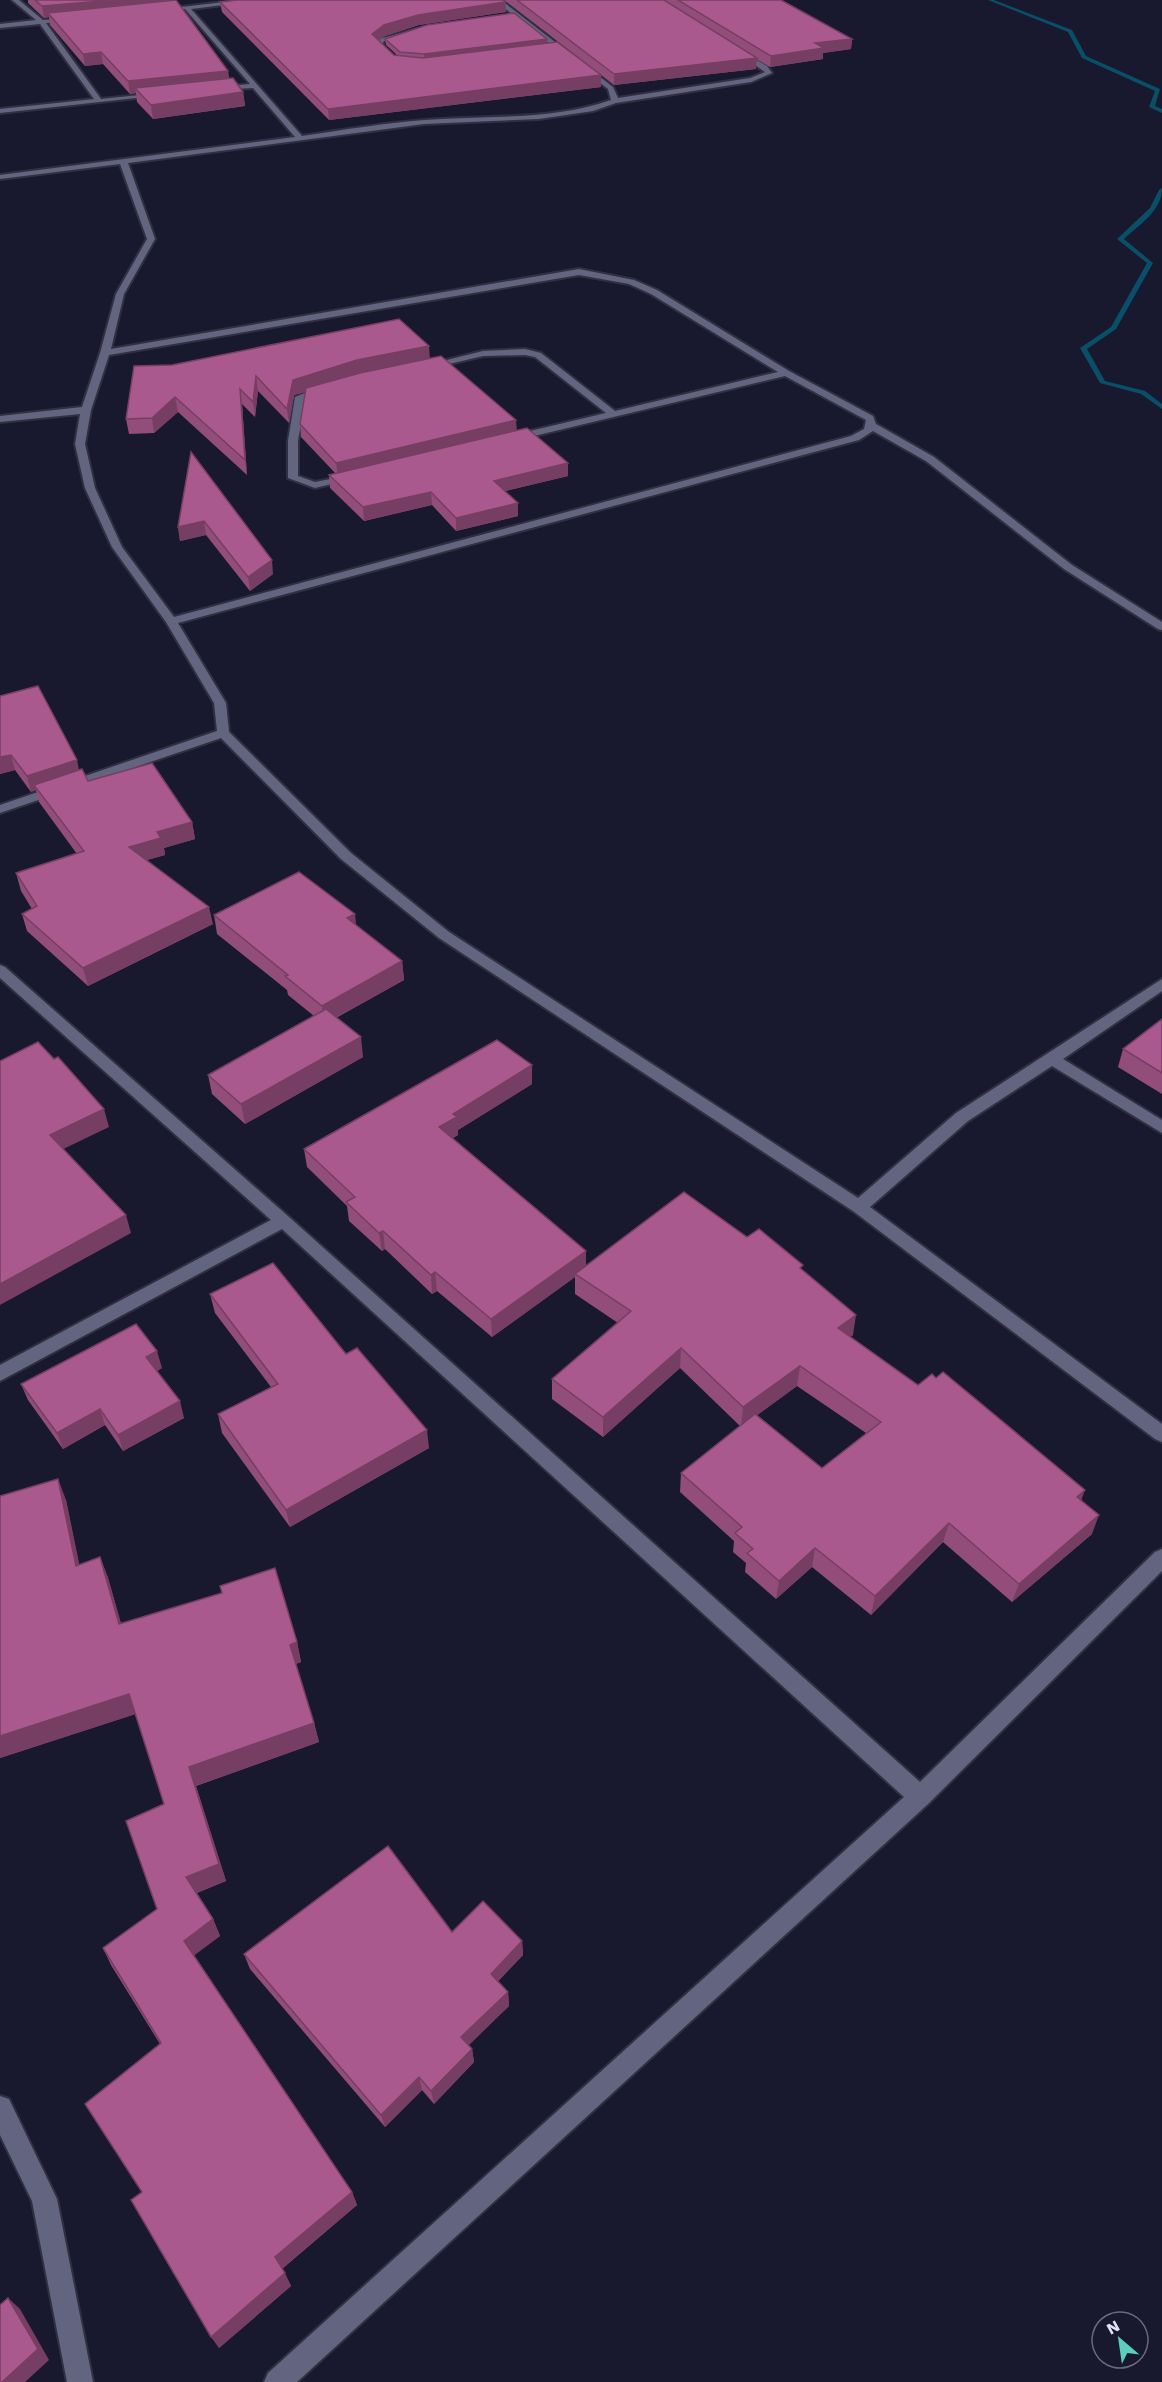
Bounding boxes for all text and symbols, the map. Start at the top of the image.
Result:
north arrow [1090,2310,1150,2370]
text: N [1103,2316,1123,2339]

